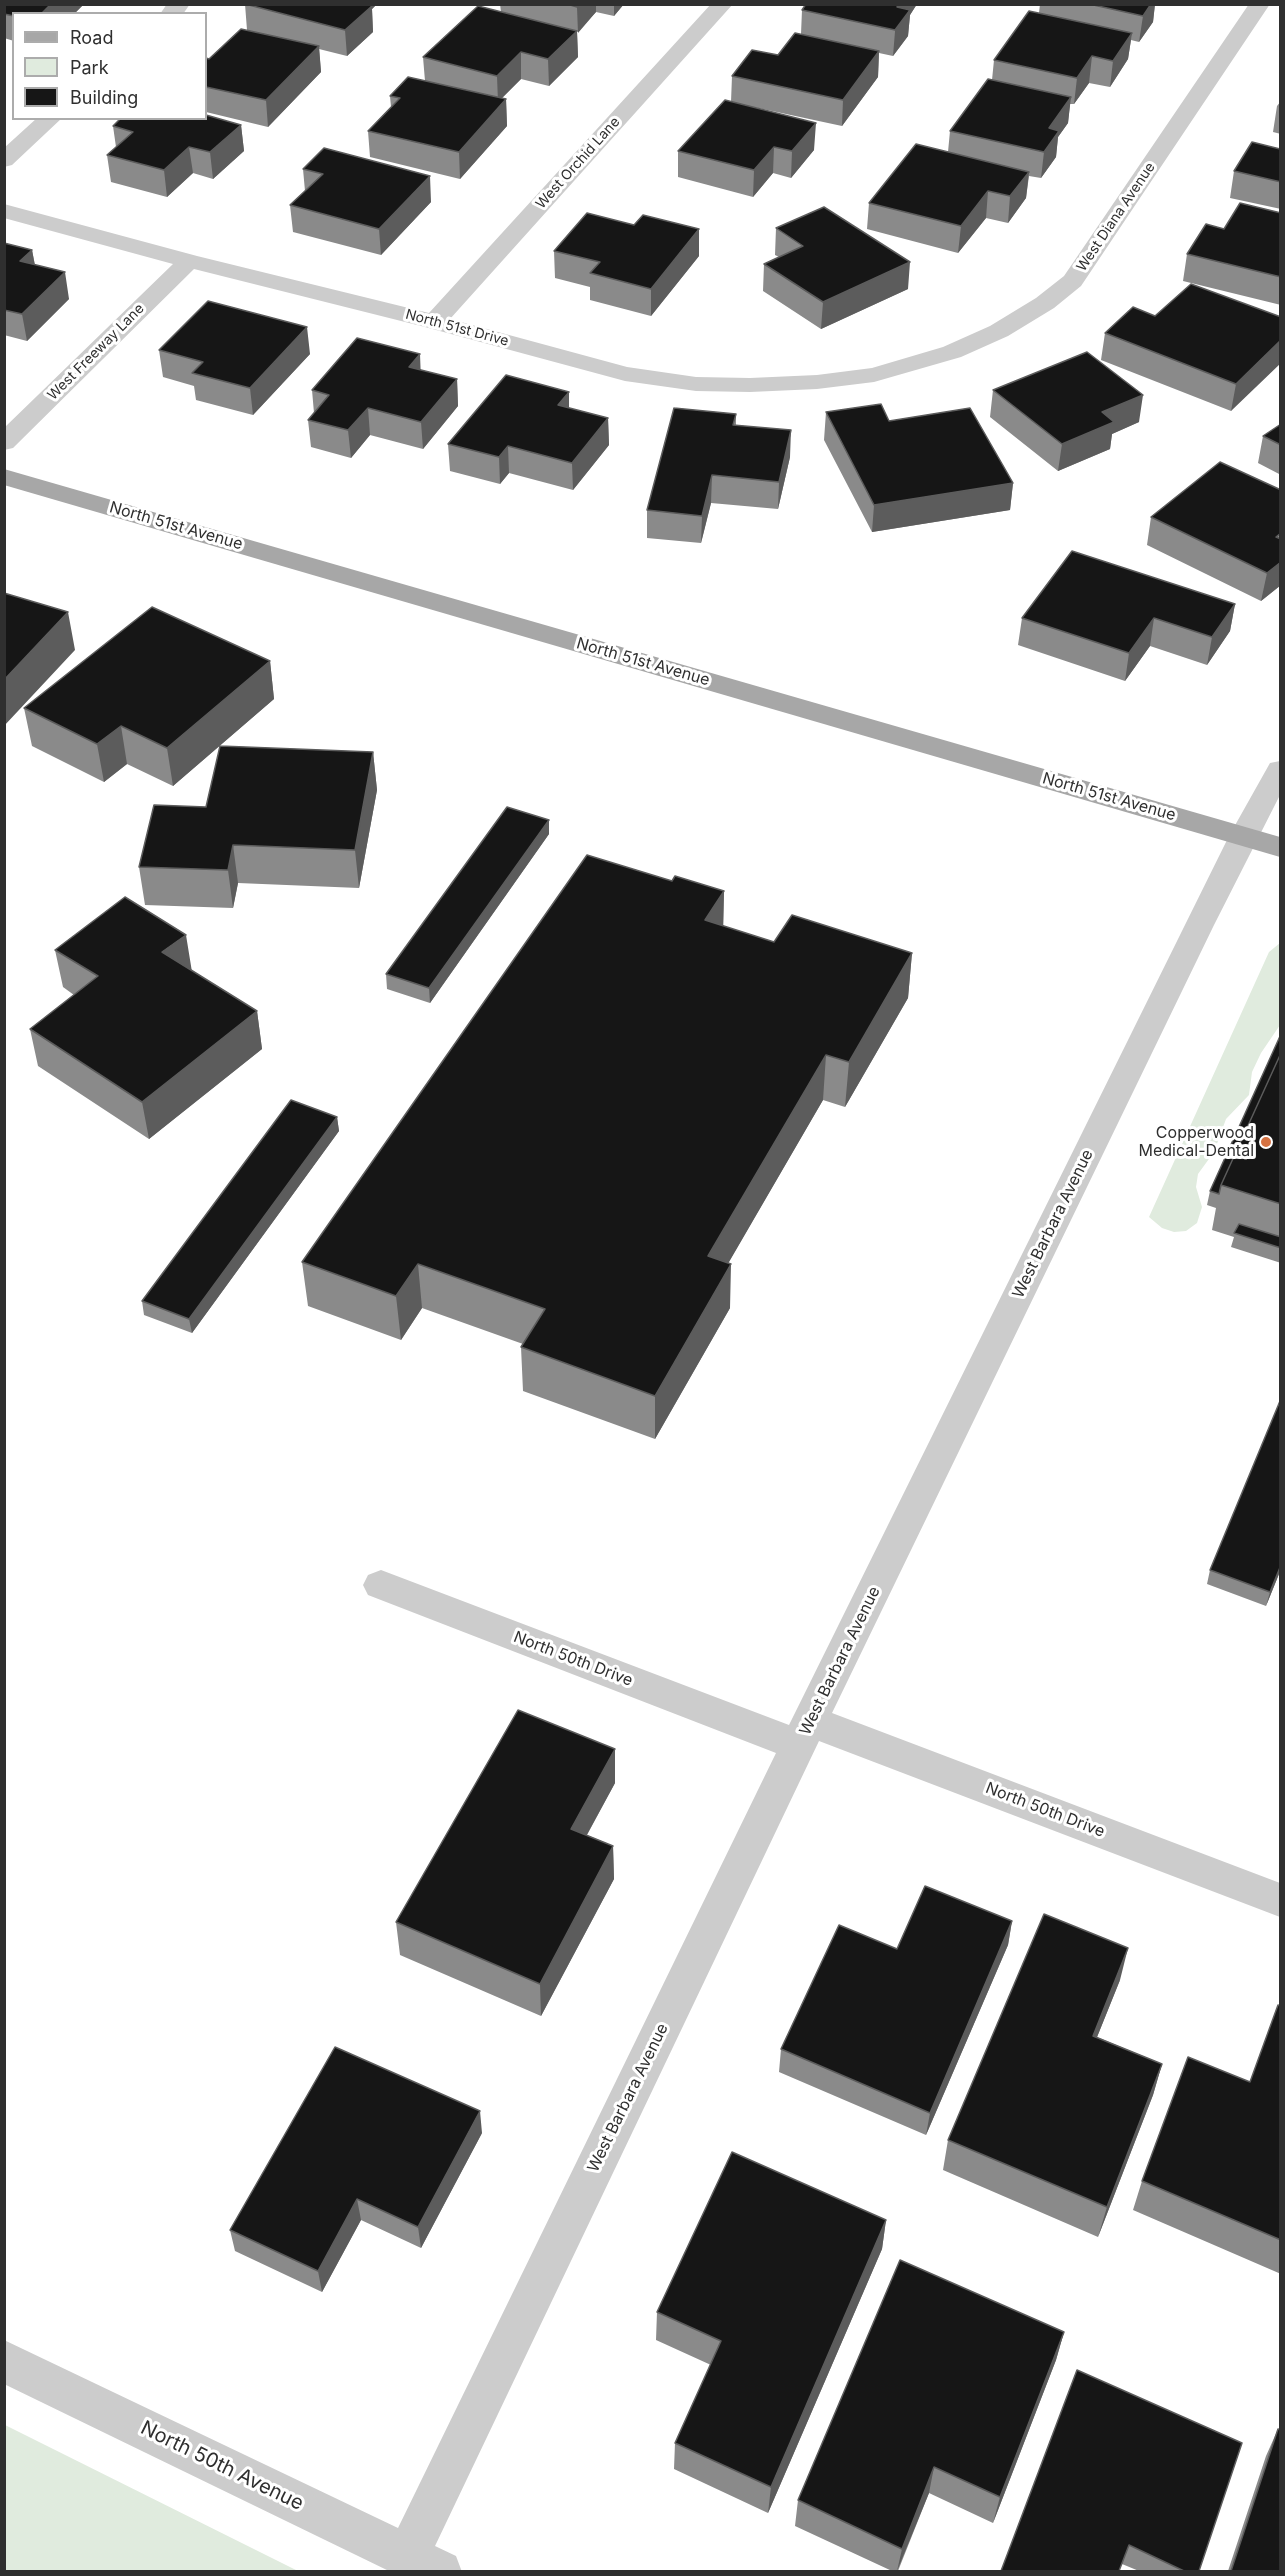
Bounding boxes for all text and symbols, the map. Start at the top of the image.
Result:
legend [12,12,207,120]
text: Road [70,27,113,48]
text: Park [70,57,109,78]
text: Building [70,87,138,108]
street label: West Orchid Lane [533,114,623,212]
street label: West Diana Avenue [1073,159,1159,275]
street label: West Freeway Lane [44,300,148,404]
street label: North 51st Drive [404,306,510,350]
street label: North 51st Avenue [107,498,245,554]
street label: North 51st Avenue [574,634,712,690]
street label: North 51st Avenue [1040,769,1178,825]
place label: Copperwood Medical-Dental [1139,1123,1254,1161]
marker: Copperwood Medical-Dental [1259,1135,1273,1149]
street label: West Barbara Avenue [1009,1147,1097,1301]
street label: West Barbara Avenue [796,1584,884,1738]
street label: North 50th Drive [511,1627,635,1691]
street label: North 50th Drive [983,1778,1107,1842]
street label: West Barbara Avenue [584,2021,672,2175]
street label: North 50th Avenue [137,2416,307,2516]

